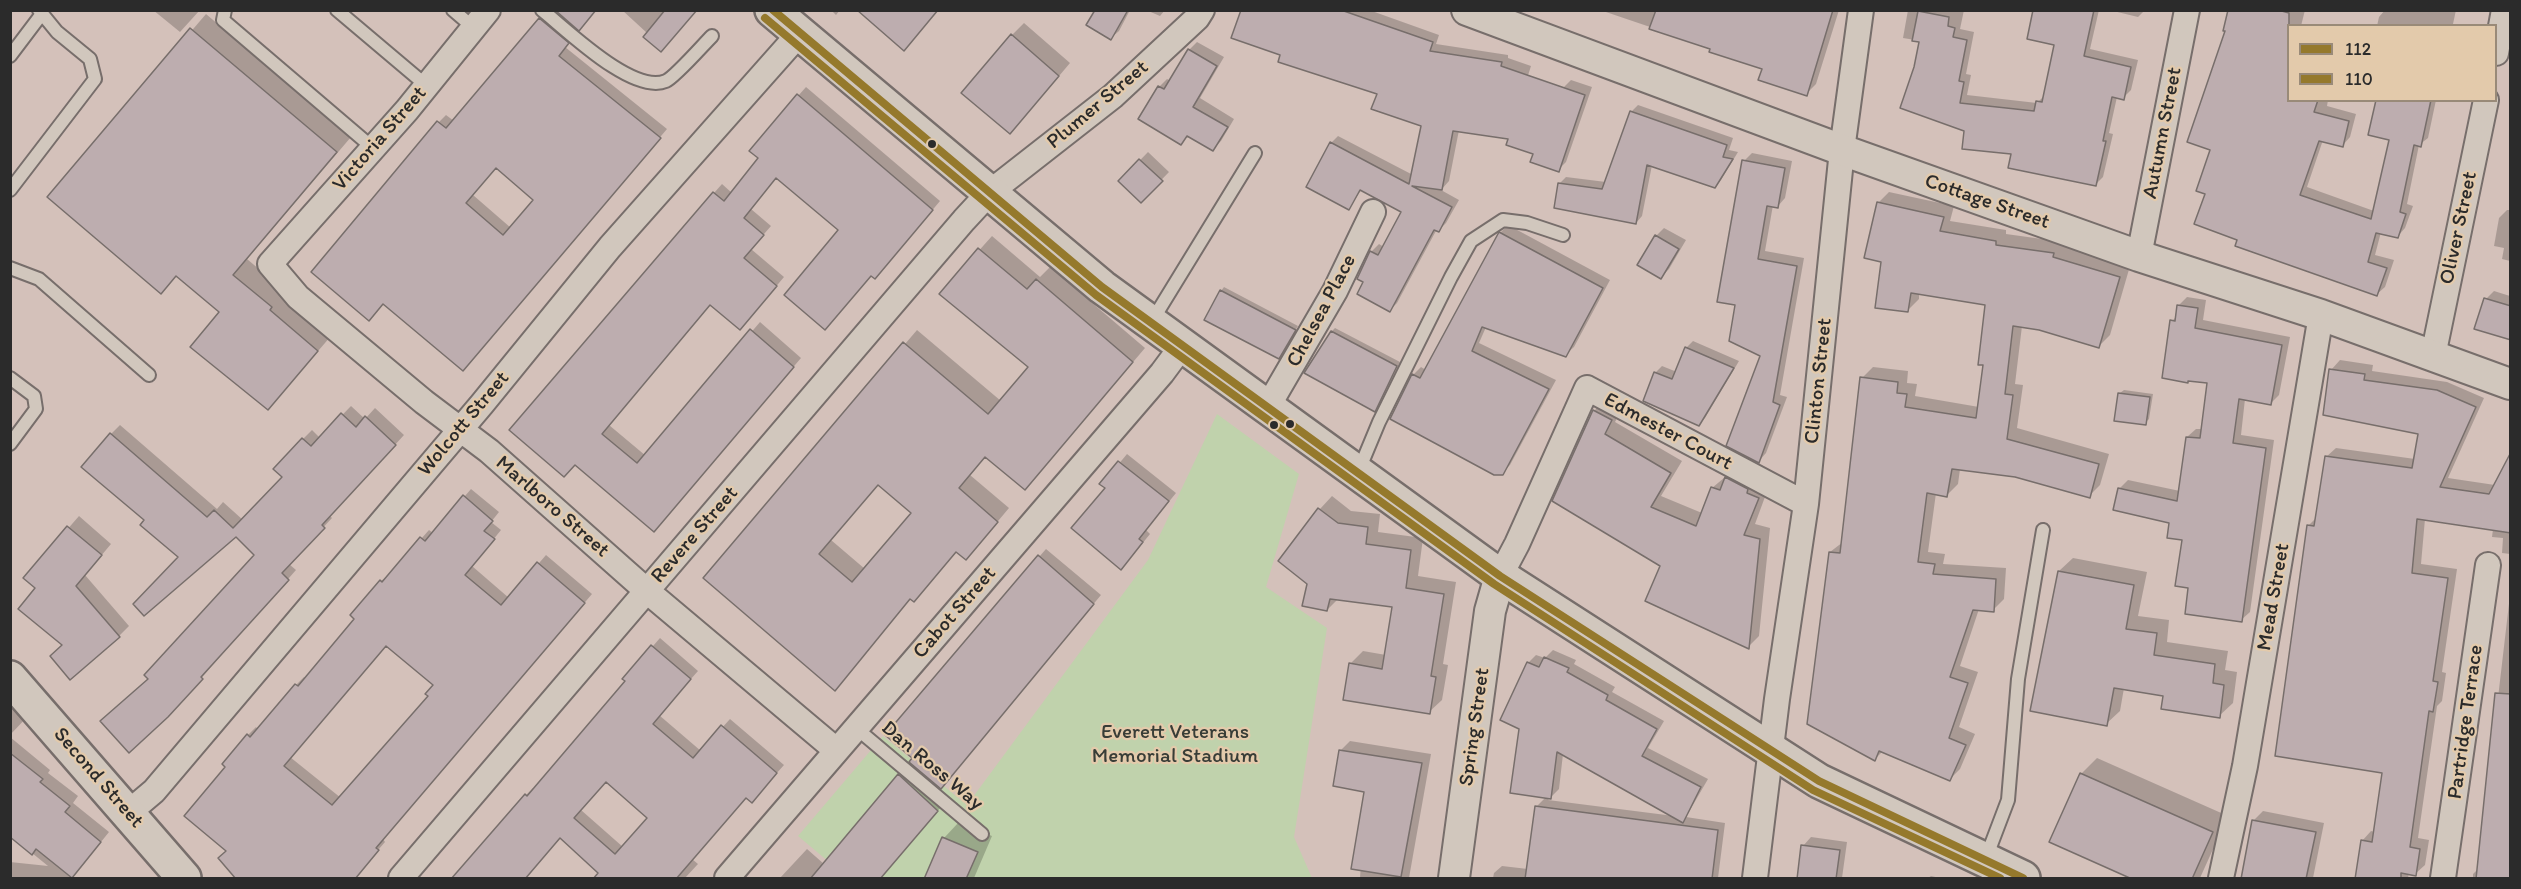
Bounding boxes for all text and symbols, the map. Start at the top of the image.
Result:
legend [2287,24,2497,102]
text: 112 [2345,38,2371,60]
street label: Plumer Street [1042,55,1154,155]
street label: Autumn Street [2138,65,2188,201]
text: 110 [2345,68,2373,90]
street label: Victoria Street [328,81,432,197]
unlabelled marker [926,138,938,150]
street label: Cottage Street [1921,169,2053,235]
street label: Oliver Street [2435,169,2483,287]
street label: Chelsea Place [1282,250,1362,372]
street label: Clinton Street [1800,317,1838,445]
street label: Wolcott Street [413,366,515,482]
street label: Edmester Court [1599,388,1737,476]
unlabelled marker [1284,418,1296,430]
unlabelled marker [1268,419,1280,431]
street label: Marlboro Street [490,451,614,563]
street label: Revere Street [646,481,744,589]
street label: Mead Street [2252,541,2296,653]
street label: Cabot Street [908,562,1002,664]
street label: Partridge Terrace [2443,643,2489,801]
street label: Spring Street [1454,666,1496,788]
street label: Dan Ross Way [876,716,988,816]
park label: Everett Veterans Memorial Stadium [1092,720,1258,770]
street label: Second Street [47,722,149,834]

